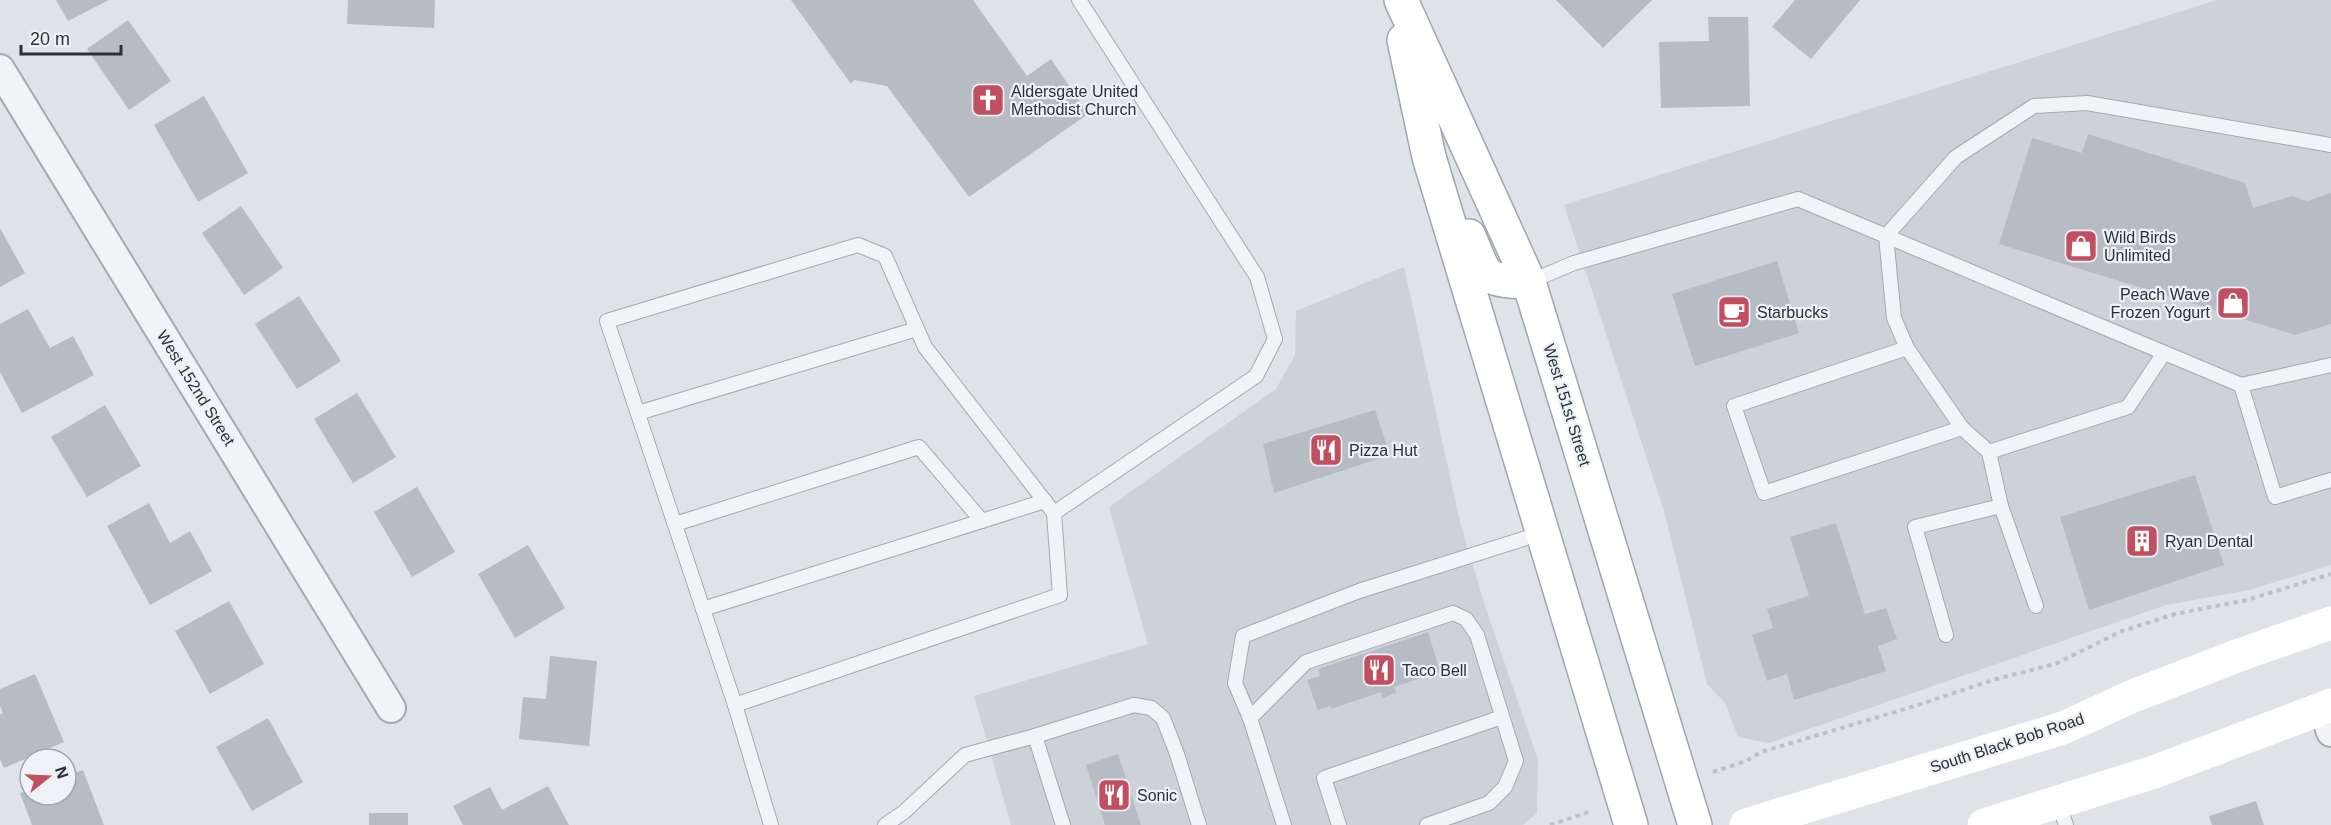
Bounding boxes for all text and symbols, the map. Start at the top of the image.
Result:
scale bar [21,18,122,56]
text: 20 m [30,29,70,49]
church icon: Aldersgate United Methodist Church [970,82,1006,118]
place label: Aldersgate United Methodist Church [1011,83,1138,118]
shop icon: Wild Birds Unlimited [2063,228,2099,264]
place label: Wild Birds Unlimited [2104,229,2176,264]
shop icon: Peach Wave Frozen Yogurt [2215,285,2251,321]
place label: Peach Wave Frozen Yogurt [2110,286,2211,321]
cafe icon: Starbucks [1716,294,1752,330]
place label: Starbucks [1757,304,1828,321]
street label: West 152nd Street [154,327,239,449]
street label: West 151st Street [1540,342,1594,469]
restaurant icon: Pizza Hut [1308,432,1344,468]
place label: Pizza Hut [1349,442,1418,459]
building icon: Ryan Dental [2124,523,2160,559]
place label: Ryan Dental [2165,533,2253,550]
restaurant icon: Taco Bell [1361,652,1397,688]
place label: Taco Bell [1402,662,1467,679]
street label: South Black Bob Road [1928,710,2086,776]
north arrow [18,747,78,807]
text: N [52,764,72,781]
restaurant icon: Sonic [1096,777,1132,813]
place label: Sonic [1137,787,1177,804]

